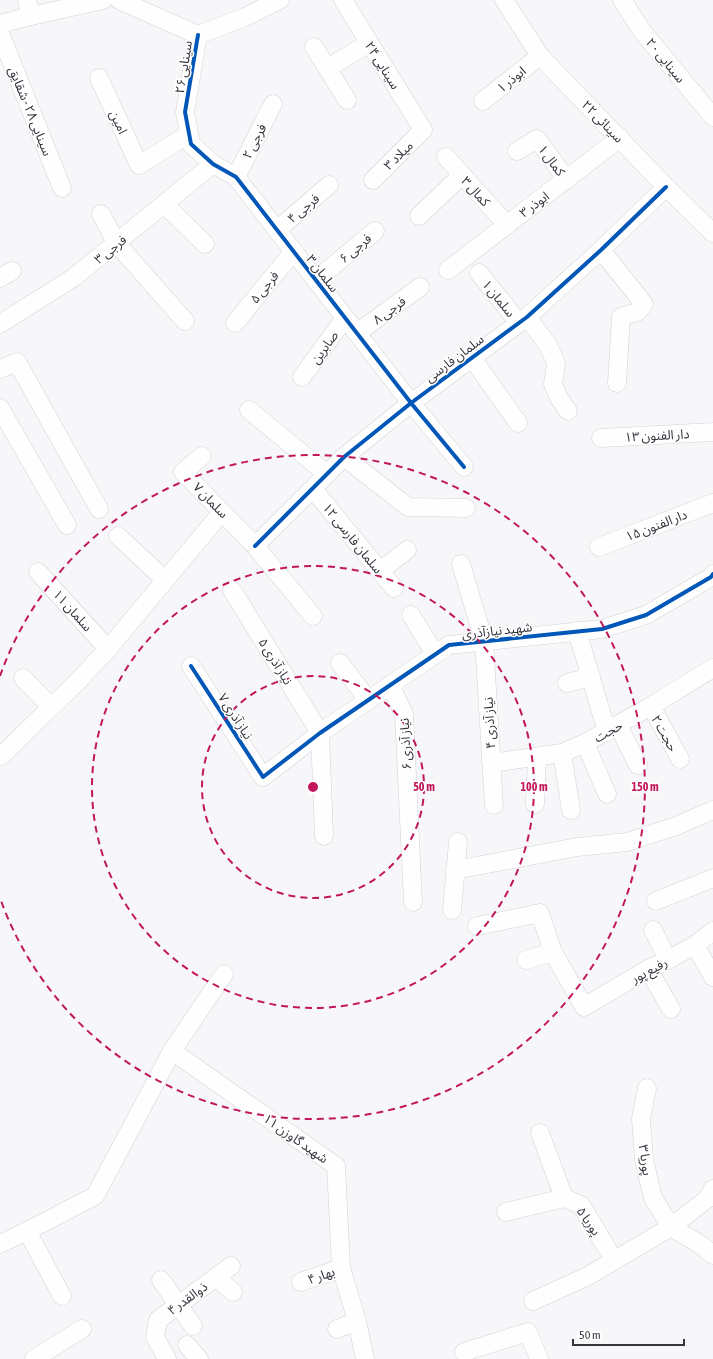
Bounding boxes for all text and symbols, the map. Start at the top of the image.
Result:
street label: سینایی ۲۰ [642,35,688,86]
street label: سینایی ۲۴ [361,39,403,92]
street label: سینایی ۲۶ [172,40,196,95]
street label: ابوذر ۱ [494,63,529,96]
street label: سینایی ۲۸ - شقایق [5,64,55,158]
street label: سینائی ۲۲ [578,97,626,146]
street label: امین [106,108,130,137]
street label: فرجی ۲ [239,121,270,162]
street label: میلاد ۳ [381,138,416,173]
street label: کمال ۱ [534,142,568,180]
street label: کمال ۳ [458,173,493,210]
street label: ابوذر ۳ [517,189,552,220]
street label: فرجی ۴ [284,191,323,227]
street label: فرجی ۶ [336,231,375,267]
street label: فرجی ۳ [91,232,130,268]
street label: سلمان ۳ [303,252,342,296]
street label: فرجی ۵ [247,268,283,307]
street label: سلمان ۱ [478,277,518,321]
street label: فرجی ۸ [370,293,409,328]
street label: صابرین [307,328,342,367]
street label: سلمان فارسی [422,331,487,386]
street label: دار الفنون ۱۳ [624,426,690,446]
street label: سلمان ۷ [189,479,231,522]
street label: سلمان فارسی ۱۲ [319,500,386,577]
street label: دار الفنون ۱۵ [623,507,690,545]
street label: سلمان ۱۱ [49,586,95,635]
street label: شهید نیازآذری [461,619,533,643]
street label: نیاز آذری ۵ [255,635,296,688]
street label: نیاز آذری ۷ [214,690,256,743]
street label: نیاز آذری ۴ [481,697,499,749]
street label: حجت ۲ [648,712,681,754]
street label: حجت [591,717,625,745]
street label: نیاز آذری ۶ [397,718,415,770]
centre of rings [306,780,320,794]
text: 50 m [413,780,435,794]
text: 100 m [520,780,548,794]
text: 150 m [631,780,659,794]
street label: رفیع پور [628,955,671,989]
street label: شهید گاوزن ۱۱ [260,1111,331,1167]
street label: پوریا ۳ [634,1144,655,1177]
street label: پوریا ۵ [572,1204,604,1240]
street label: بهار ۴ [306,1264,337,1288]
street label: ذوالقدر ۴ [164,1279,210,1318]
scale bar [573,1321,684,1347]
text: 50 m [579,1328,601,1342]

